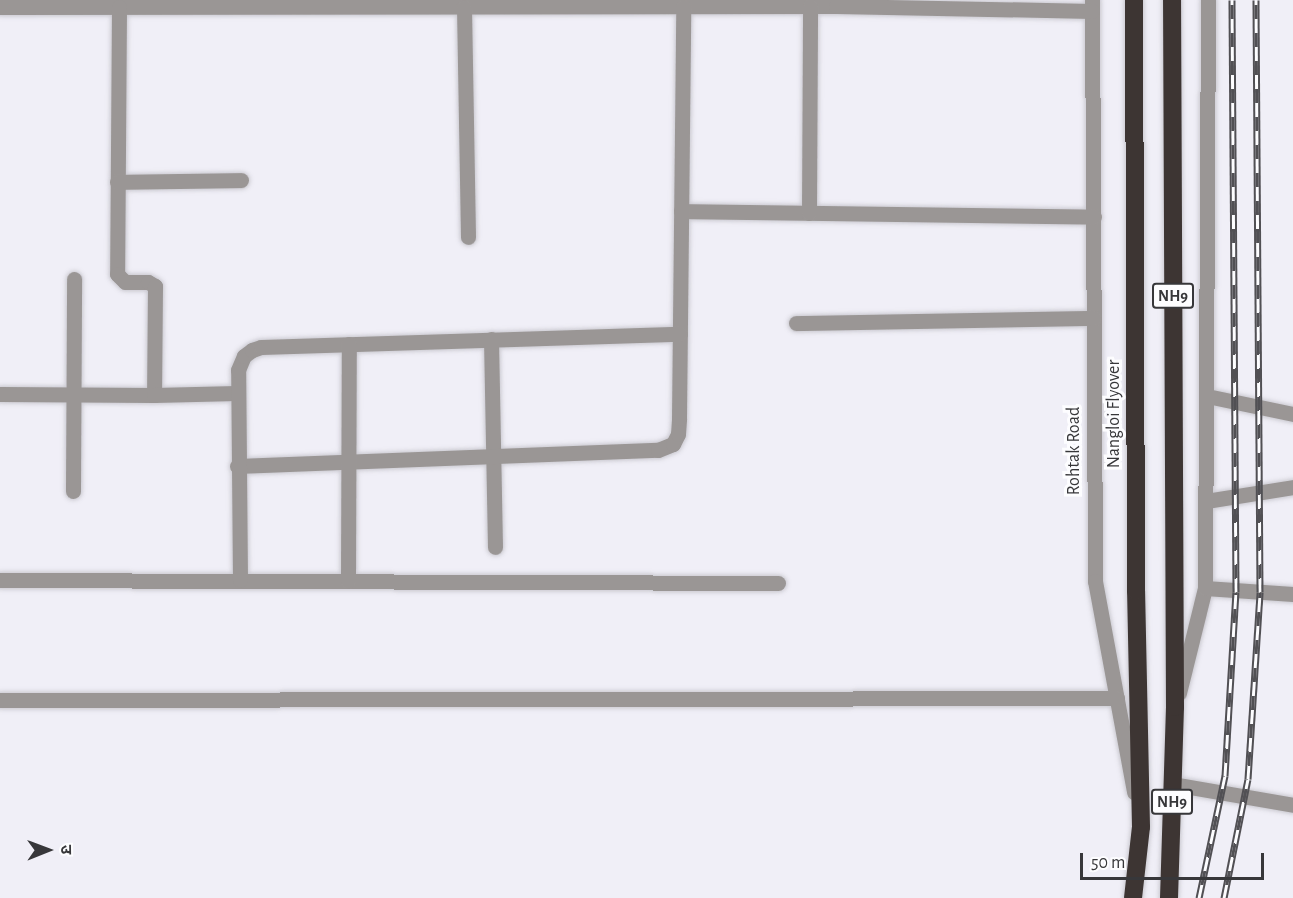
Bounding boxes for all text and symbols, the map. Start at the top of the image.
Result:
road number: NH9 [1152,283,1194,309]
street label: Nangloi Flyover [1103,360,1125,468]
street label: Rohtak Road [1063,407,1085,495]
road number: NH9 [1151,789,1193,815]
north arrow [18,820,78,880]
scale bar [1083,841,1268,879]
text: उ [58,845,74,855]
text: 50 m [1091,854,1125,872]

